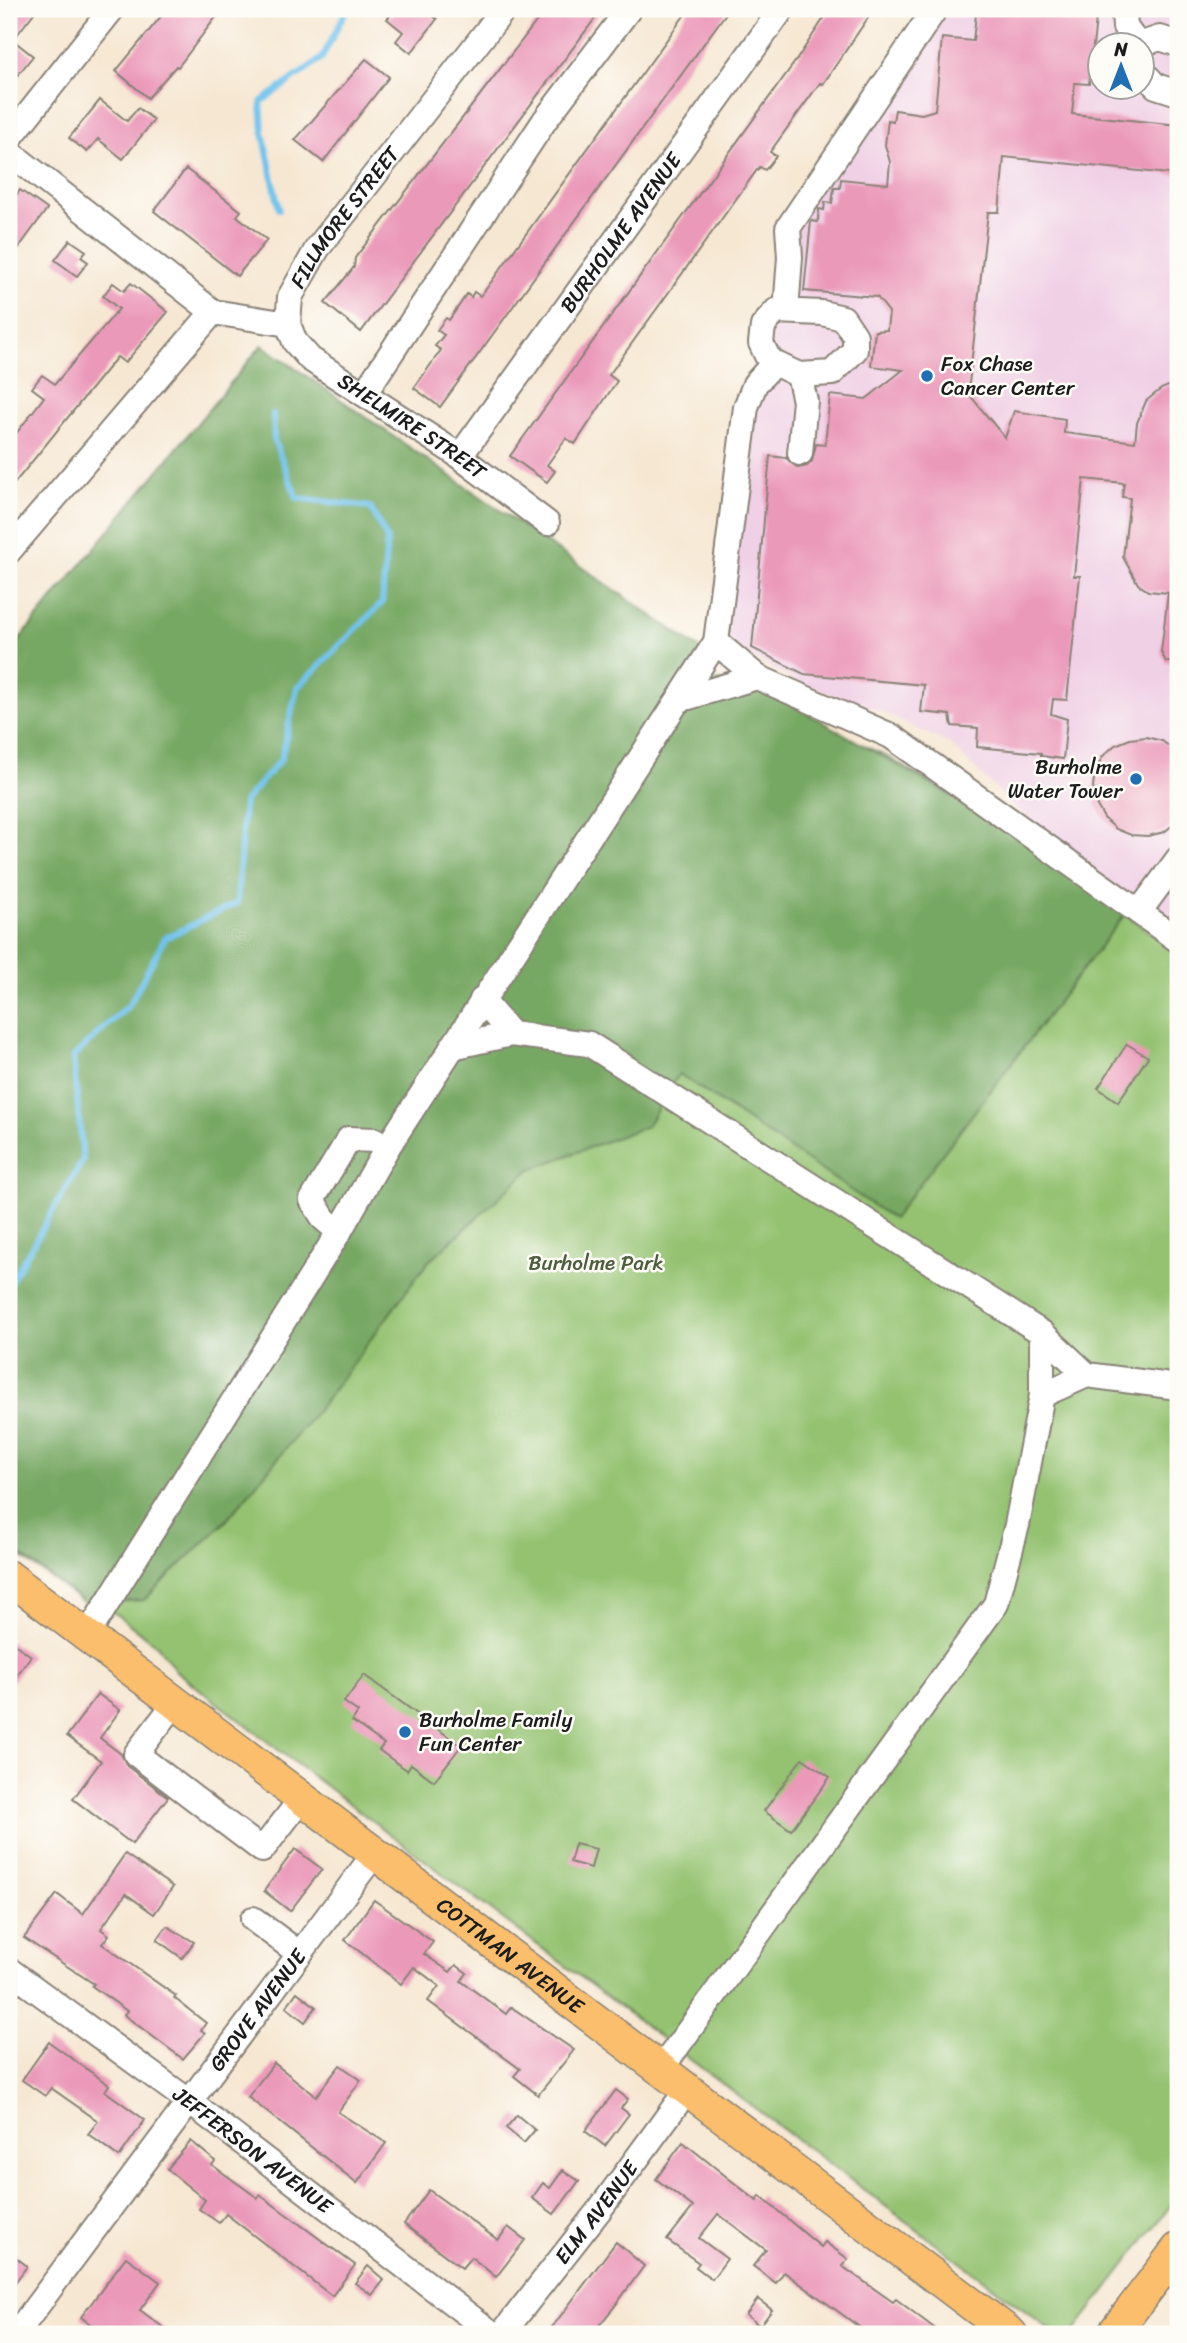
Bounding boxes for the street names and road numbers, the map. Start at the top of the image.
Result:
street label: FILLMORE STREET [279,136,411,296]
street label: BURHOLME AVENUE [550,143,693,321]
street label: SHELMIRE STREET [330,363,496,490]
street label: COTTMAN AVENUE [428,1887,593,2025]
street label: GROVE AVENUE [199,1939,317,2080]
street label: JEFFERSON AVENUE [164,2076,342,2225]
street label: ELM AVENUE [544,2151,649,2273]

